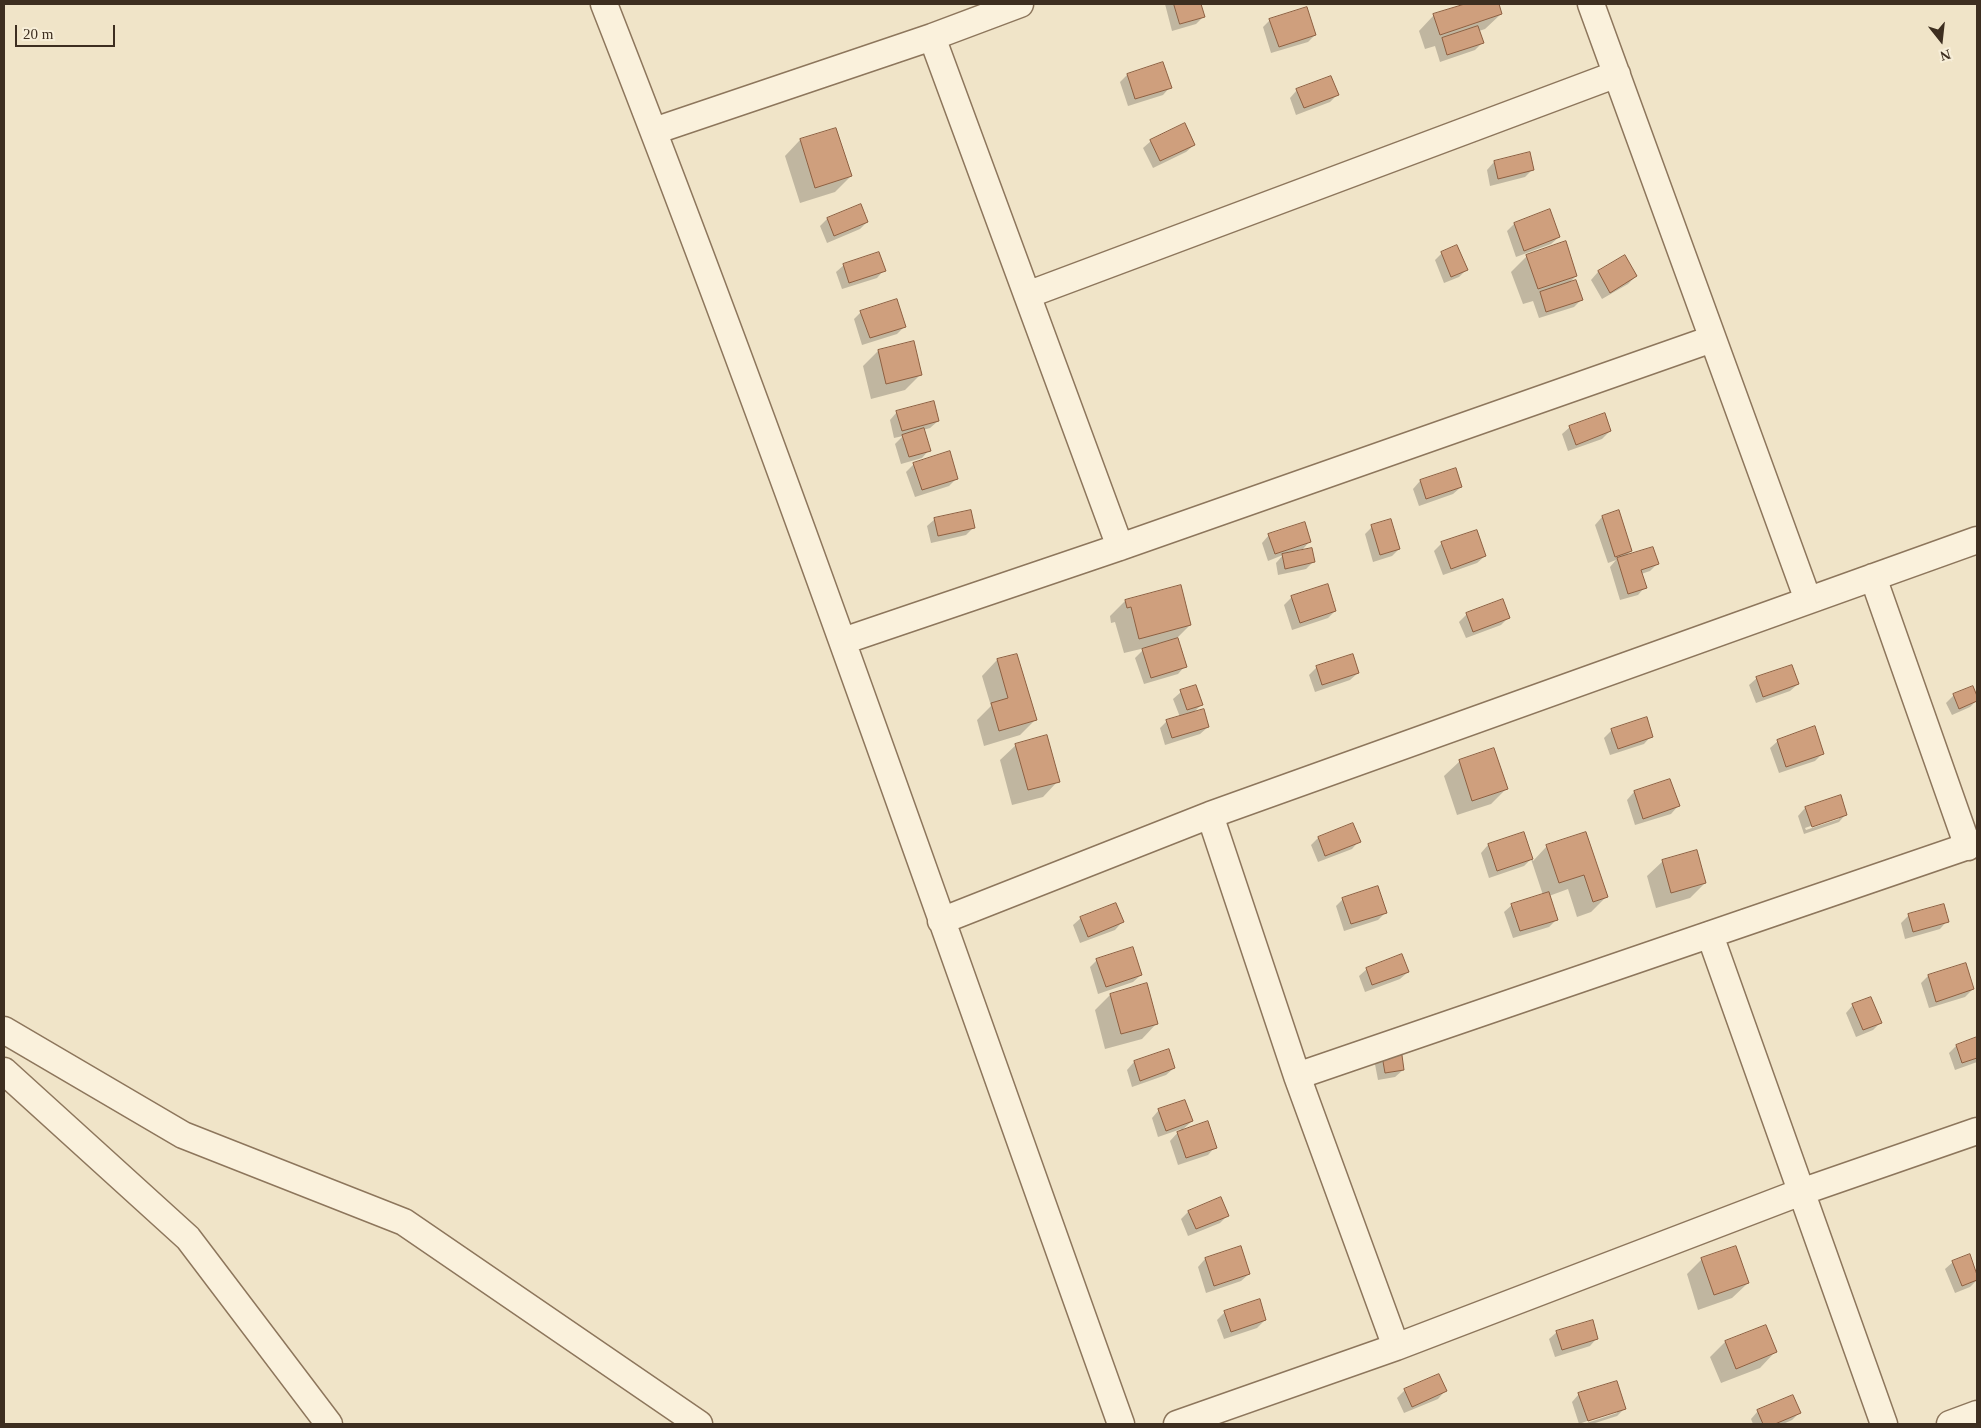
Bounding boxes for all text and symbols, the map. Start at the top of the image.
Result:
scale bar [18,15,118,47]
north arrow [1916,15,1966,65]
text: 20 m [23,26,53,42]
text: N [1938,46,1952,64]

